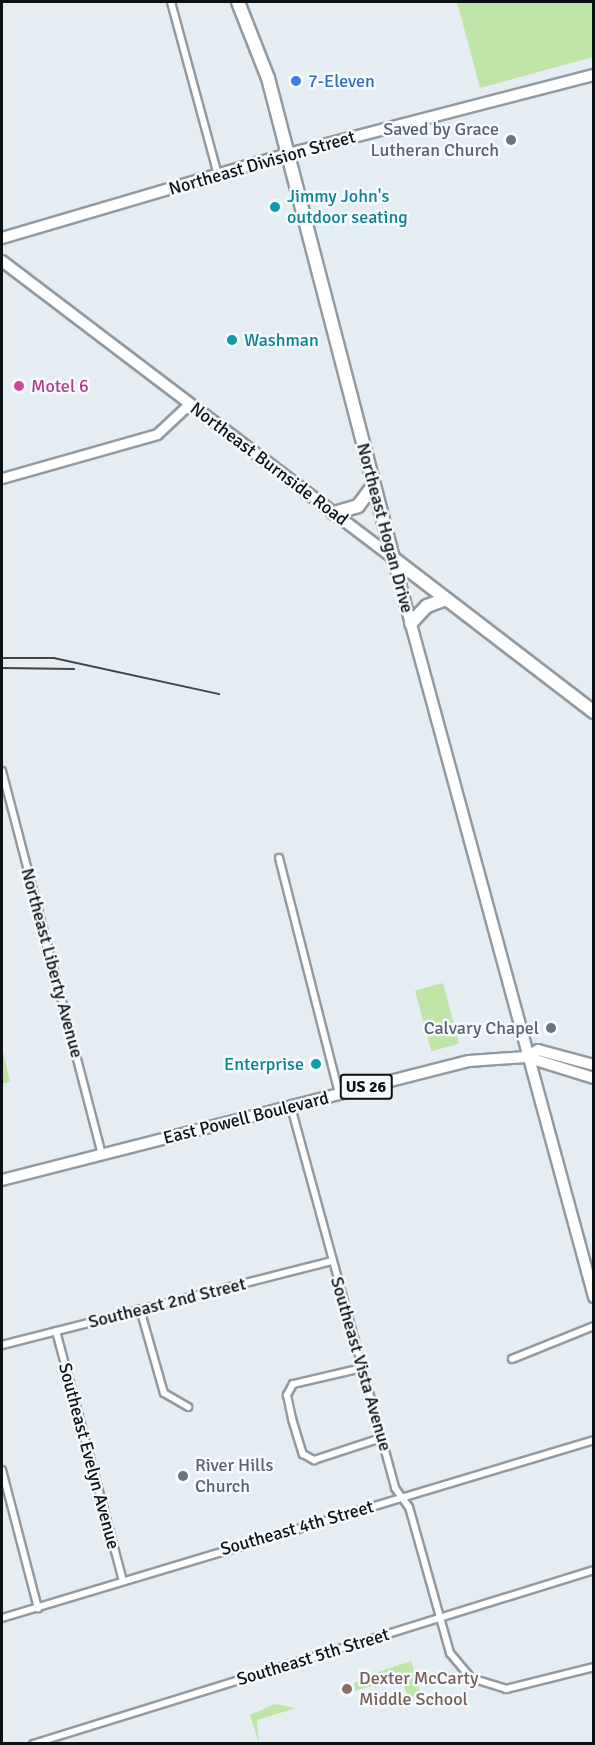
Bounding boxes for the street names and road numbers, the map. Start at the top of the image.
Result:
street label: Northeast Division Street [166,126,358,200]
street label: Northeast Burnside Road [186,398,352,530]
street label: Northeast Hogan Drive [352,441,418,615]
street label: Northeast Liberty Avenue [16,866,88,1060]
road number: US 26 [339,1074,393,1100]
street label: East Powell Boulevard [161,1087,331,1149]
street label: Southeast 2nd Street [86,1273,248,1333]
street label: Southeast Vista Avenue [326,1274,396,1454]
street label: Southeast Evelyn Avenue [54,1360,124,1552]
street label: Southeast 4th Street [218,1496,376,1560]
street label: Southeast 5th Street [234,1624,392,1690]

